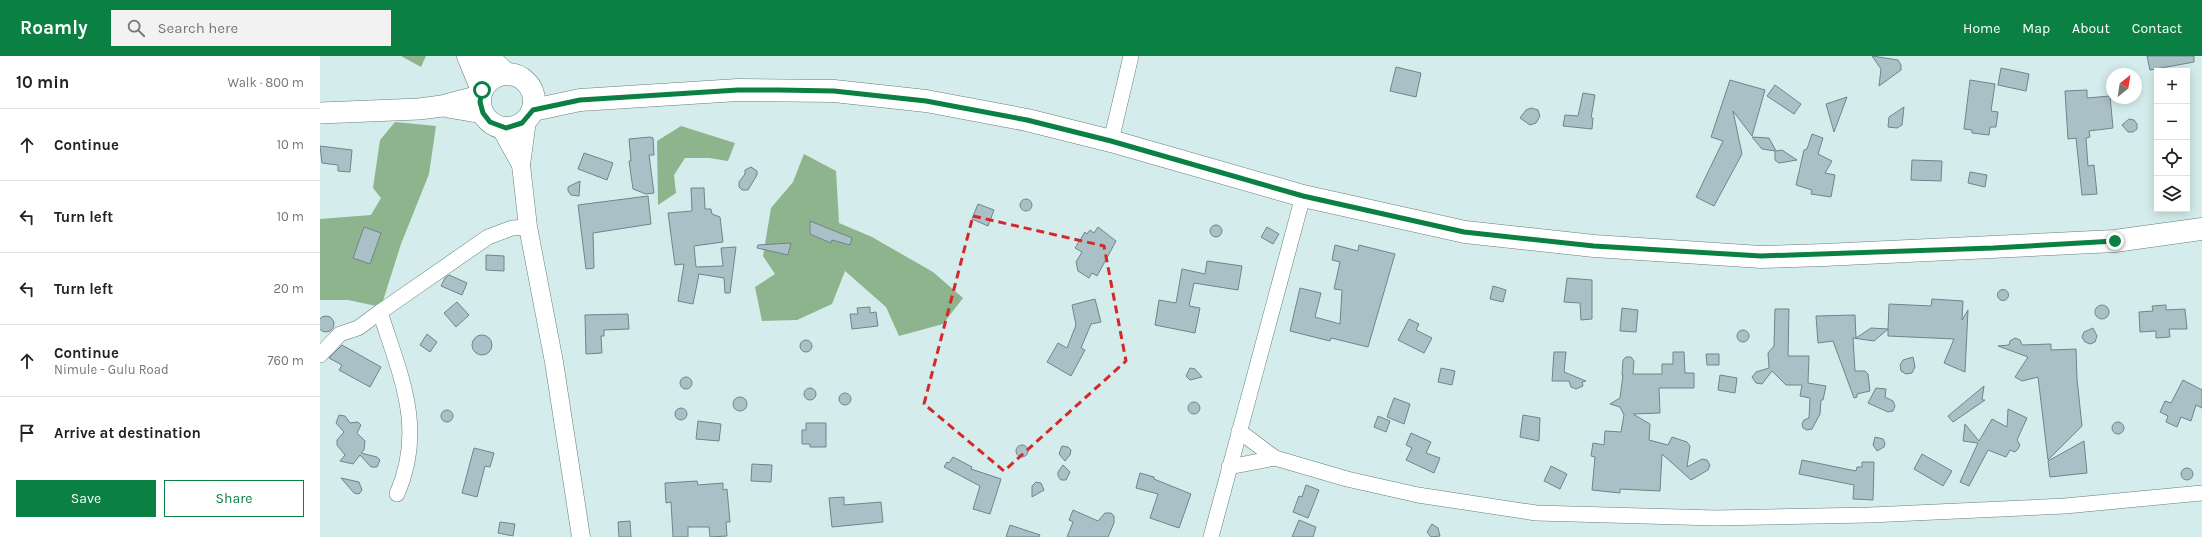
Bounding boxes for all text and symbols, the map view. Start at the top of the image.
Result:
search box [111,10,391,46]
text: Roamly [20,17,87,39]
icon: search [125,17,147,39]
text: Search here [157,19,238,37]
text: Home [1963,20,2000,37]
text: Map [2022,20,2050,37]
text: About [2072,20,2110,37]
text: Contact [2132,20,2182,37]
north arrow [2106,68,2142,104]
map controls [2154,68,2190,212]
button: + [2154,68,2190,104]
text: 10 min [16,72,69,92]
text: Walk · 800 m [228,75,304,90]
route start [473,81,491,99]
button: − [2154,104,2190,140]
icon: ahead [16,134,38,156]
text: Continue [54,136,119,154]
text: 10 m [277,137,304,152]
button: locate [2154,140,2190,176]
button: layers [2154,176,2190,212]
icon: left [16,206,38,228]
text: Turn left [54,208,113,226]
text: 10 m [277,209,304,224]
route end [2106,232,2124,250]
icon: left [16,278,38,300]
text: Turn left [54,280,113,298]
text: 20 m [274,281,304,296]
text: Continue [54,344,119,362]
icon: ahead [16,350,38,372]
text: 760 m [267,353,304,368]
text: Nimule - Gulu Road [54,362,169,377]
icon: arrive [16,422,38,444]
text: Arrive at destination [54,424,201,442]
button: Save [16,480,156,517]
button: Share [164,480,304,517]

